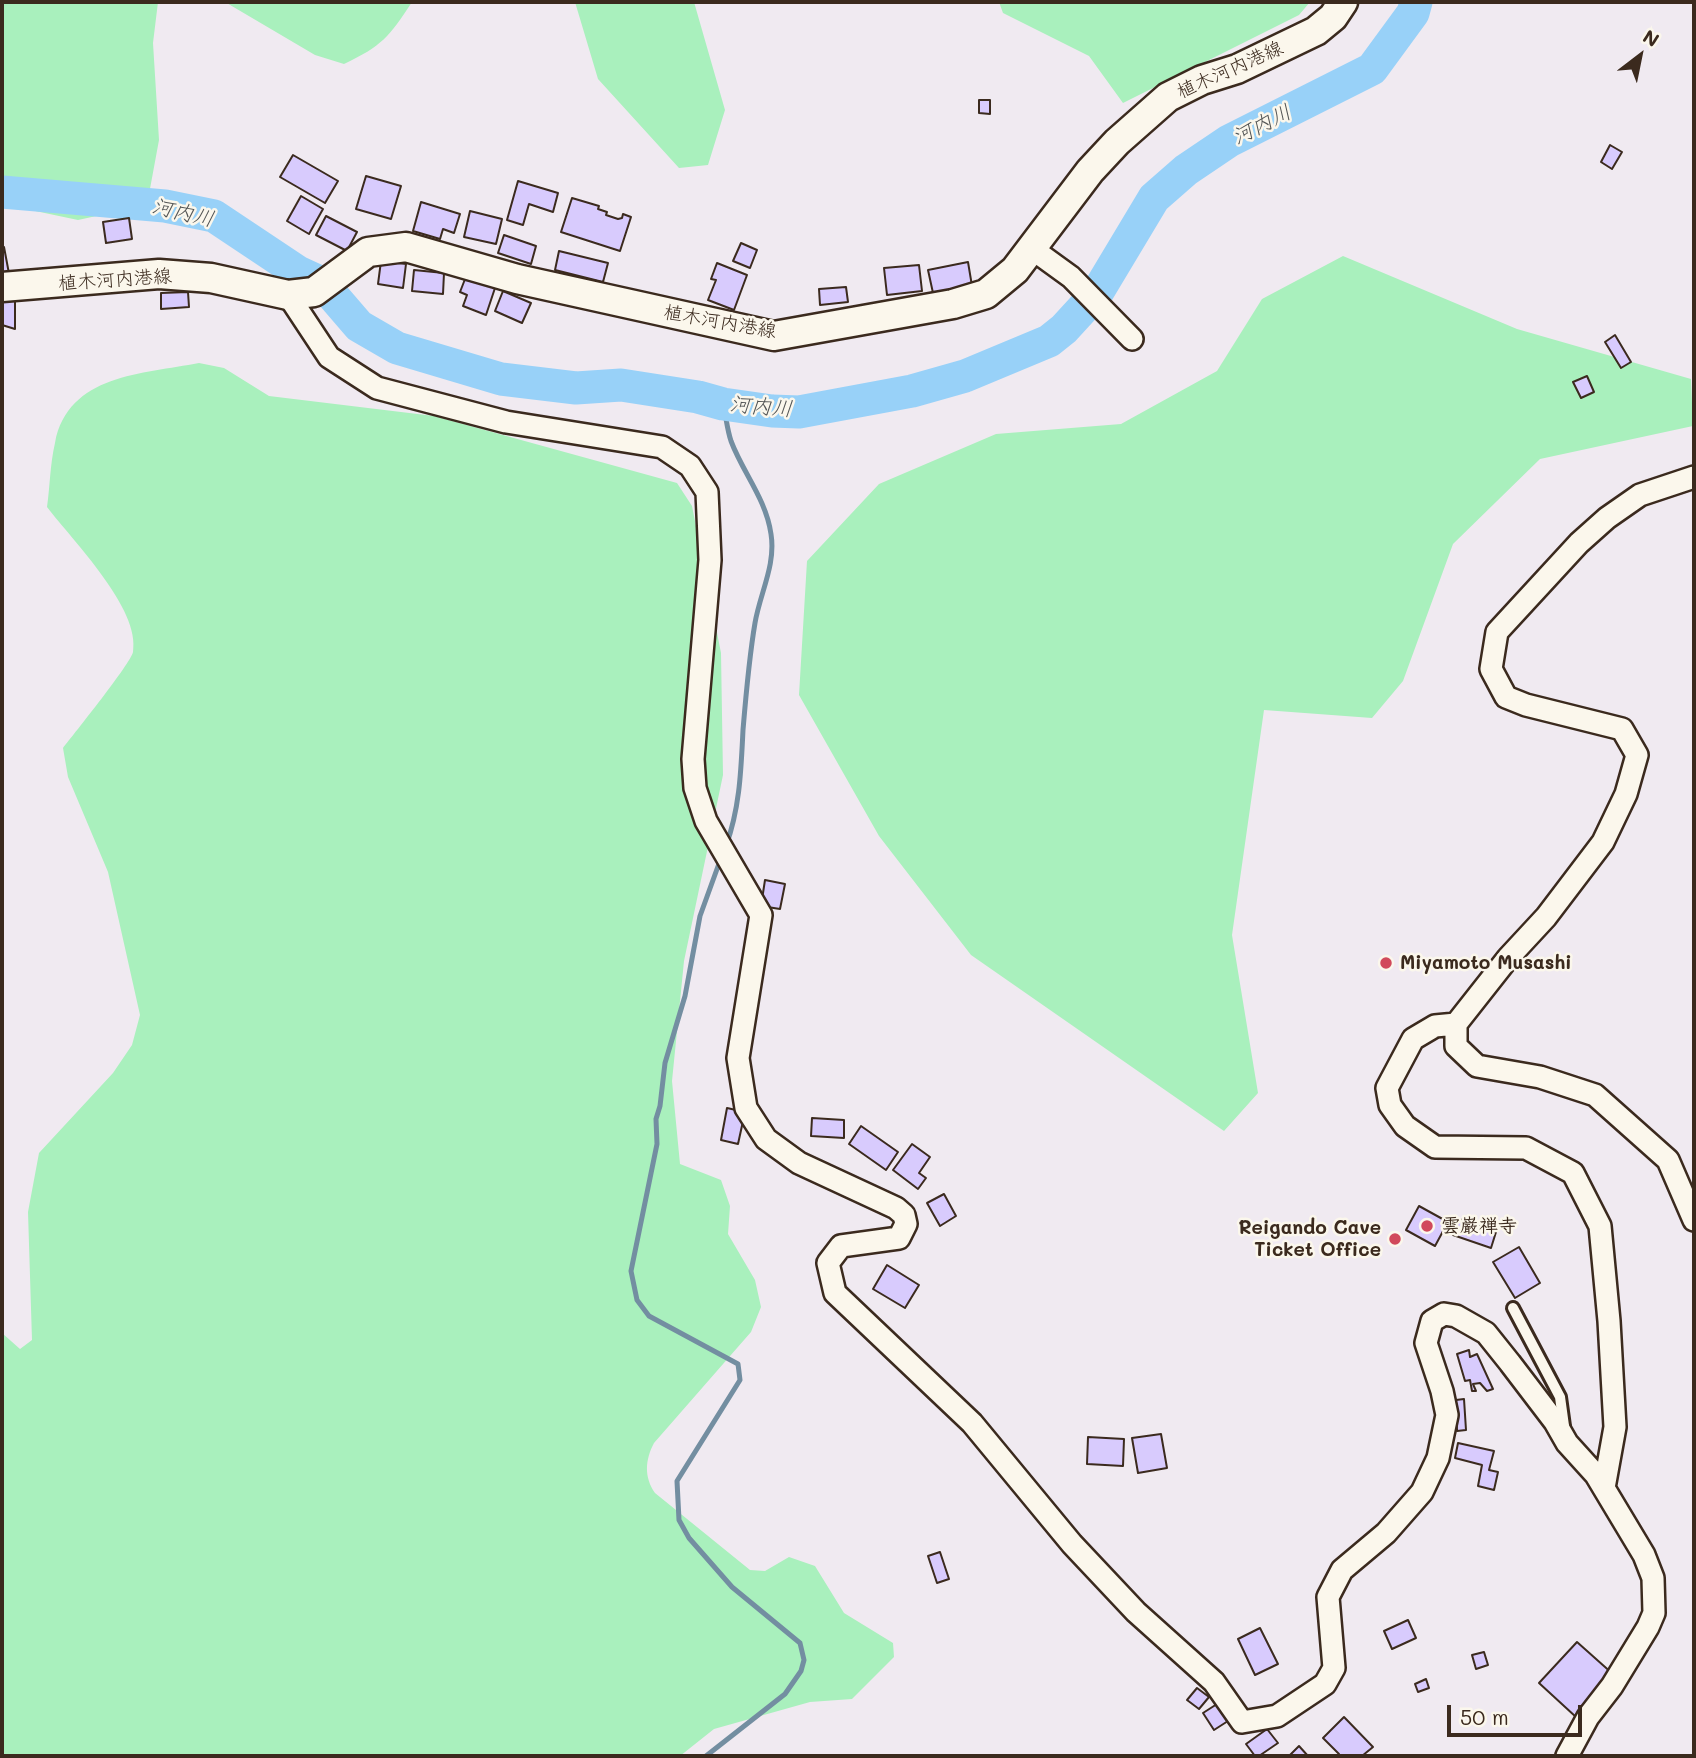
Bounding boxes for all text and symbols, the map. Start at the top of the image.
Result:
north arrow [1605,21,1675,91]
text: N [1639,23,1664,52]
street label: 植木河内港線 [1173,36,1287,104]
water label: 河内川 [1228,99,1296,151]
water label: 河内川 [149,194,217,232]
street label: 植木河内港線 [57,265,173,295]
street label: 植木河内港線 [662,301,778,343]
water label: 河内川 [729,392,793,422]
place label: Miyamoto Musashi [1400,952,1572,974]
marker: Miyamoto Musashi [1378,955,1394,971]
place label: 雲巌禅寺 [1441,1215,1517,1237]
place label: Reigando Cave Ticket Office [1238,1217,1381,1261]
marker: 雲巌禅寺 [1419,1218,1435,1234]
marker: Reigando Cave Ticket Office [1387,1231,1403,1247]
scale bar [1451,1692,1586,1736]
text: 50 m [1460,1703,1509,1730]

